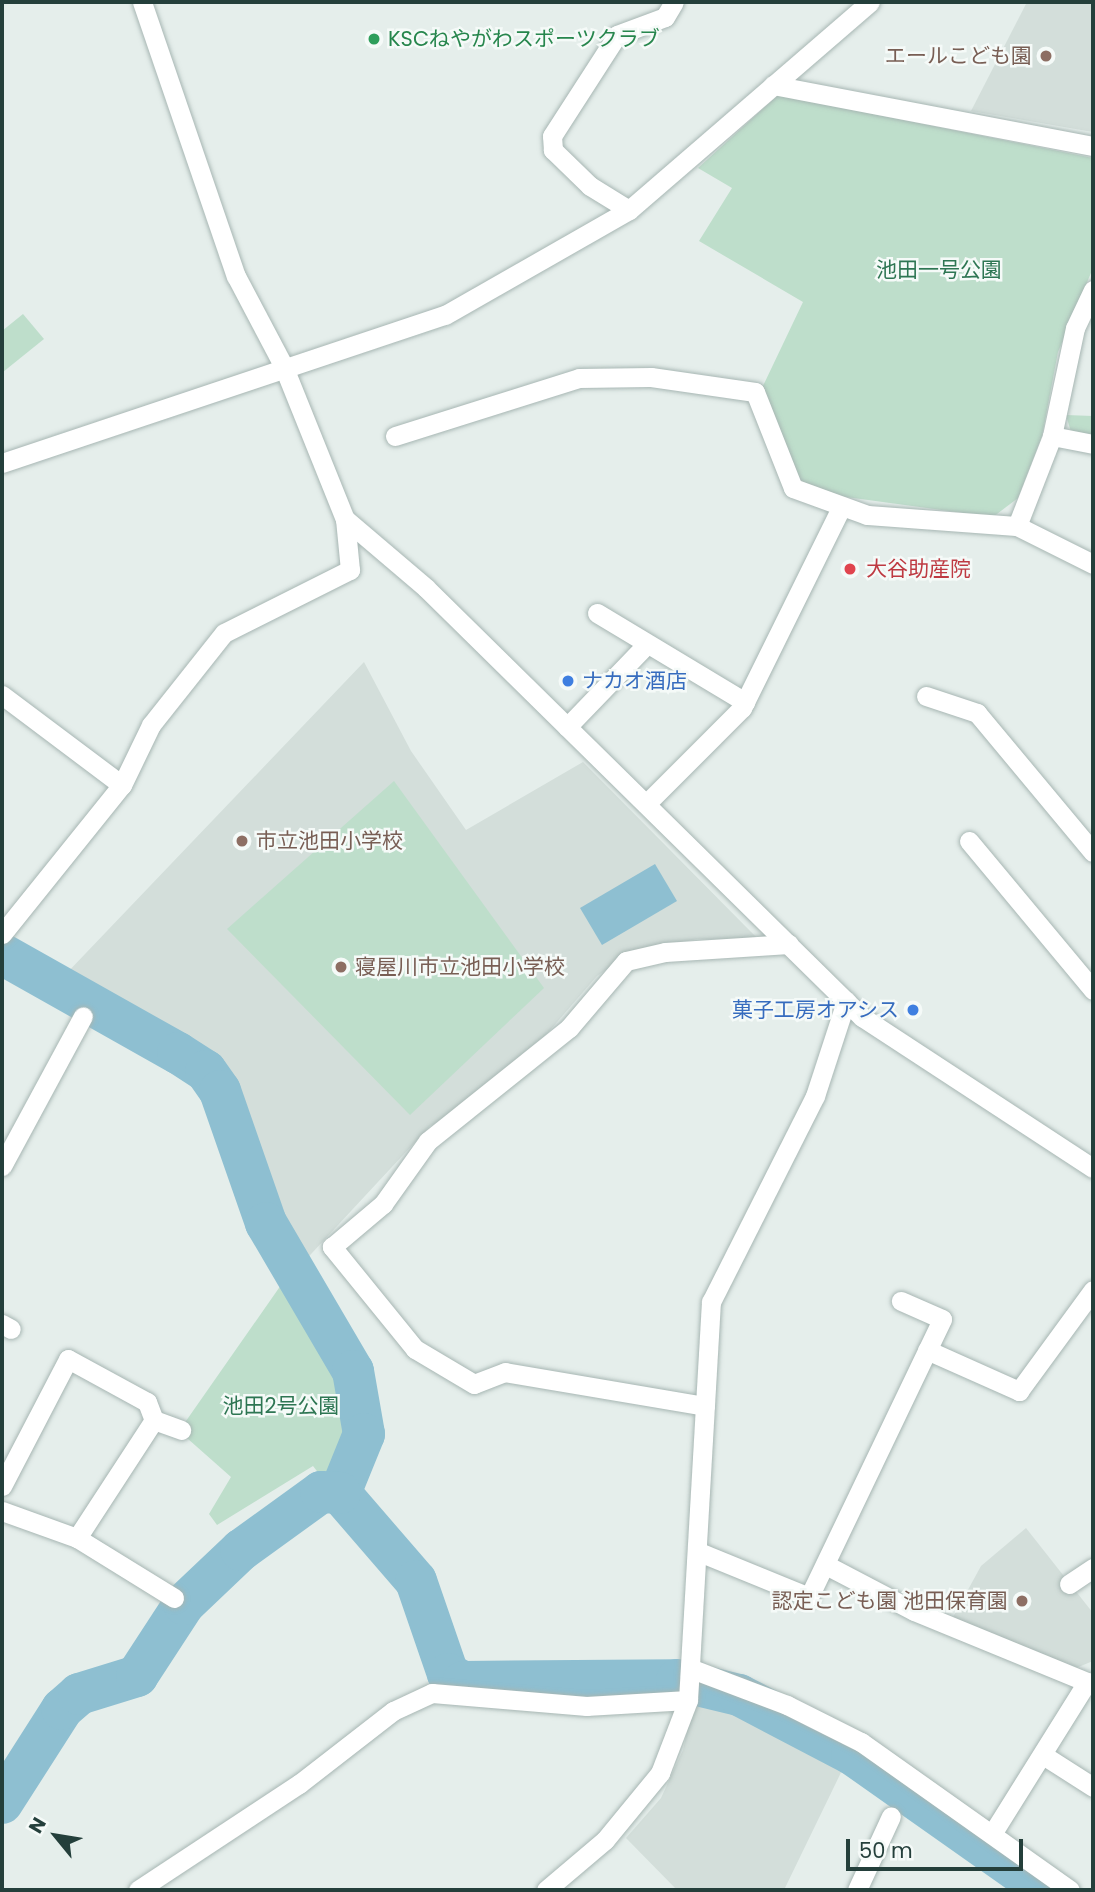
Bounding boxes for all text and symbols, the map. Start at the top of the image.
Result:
place label: KSCねやがわスポーツクラブ [388,26,660,52]
marker: KSCねやがわスポーツクラブ [366,31,382,47]
place label: エールこども園 [885,43,1032,69]
marker: エールこども園 [1038,48,1054,64]
park label: 池田一号公園 [876,257,1002,283]
place label: 大谷助産院 [866,556,971,582]
marker: 大谷助産院 [840,559,860,579]
place label: ナカオ酒店 [582,668,687,694]
marker: ナカオ酒店 [560,673,576,689]
place label: 市立池田小学校 [256,828,403,854]
marker: 市立池田小学校 [234,833,250,849]
place label: 寝屋川市立池田小学校 [355,954,565,980]
marker: 寝屋川市立池田小学校 [333,959,349,975]
place label: 菓子工房オアシス [731,997,899,1023]
marker: 菓子工房オアシス [905,1002,921,1018]
park label: 池田2号公園 [222,1393,340,1419]
place label: 認定こども園 池田保育園 [771,1588,1008,1614]
marker: 認定こども園 池田保育園 [1014,1593,1030,1609]
north arrow [21,1801,91,1871]
text: N [22,1812,53,1838]
scale bar [850,1826,1027,1870]
text: 50 m [859,1836,913,1865]

